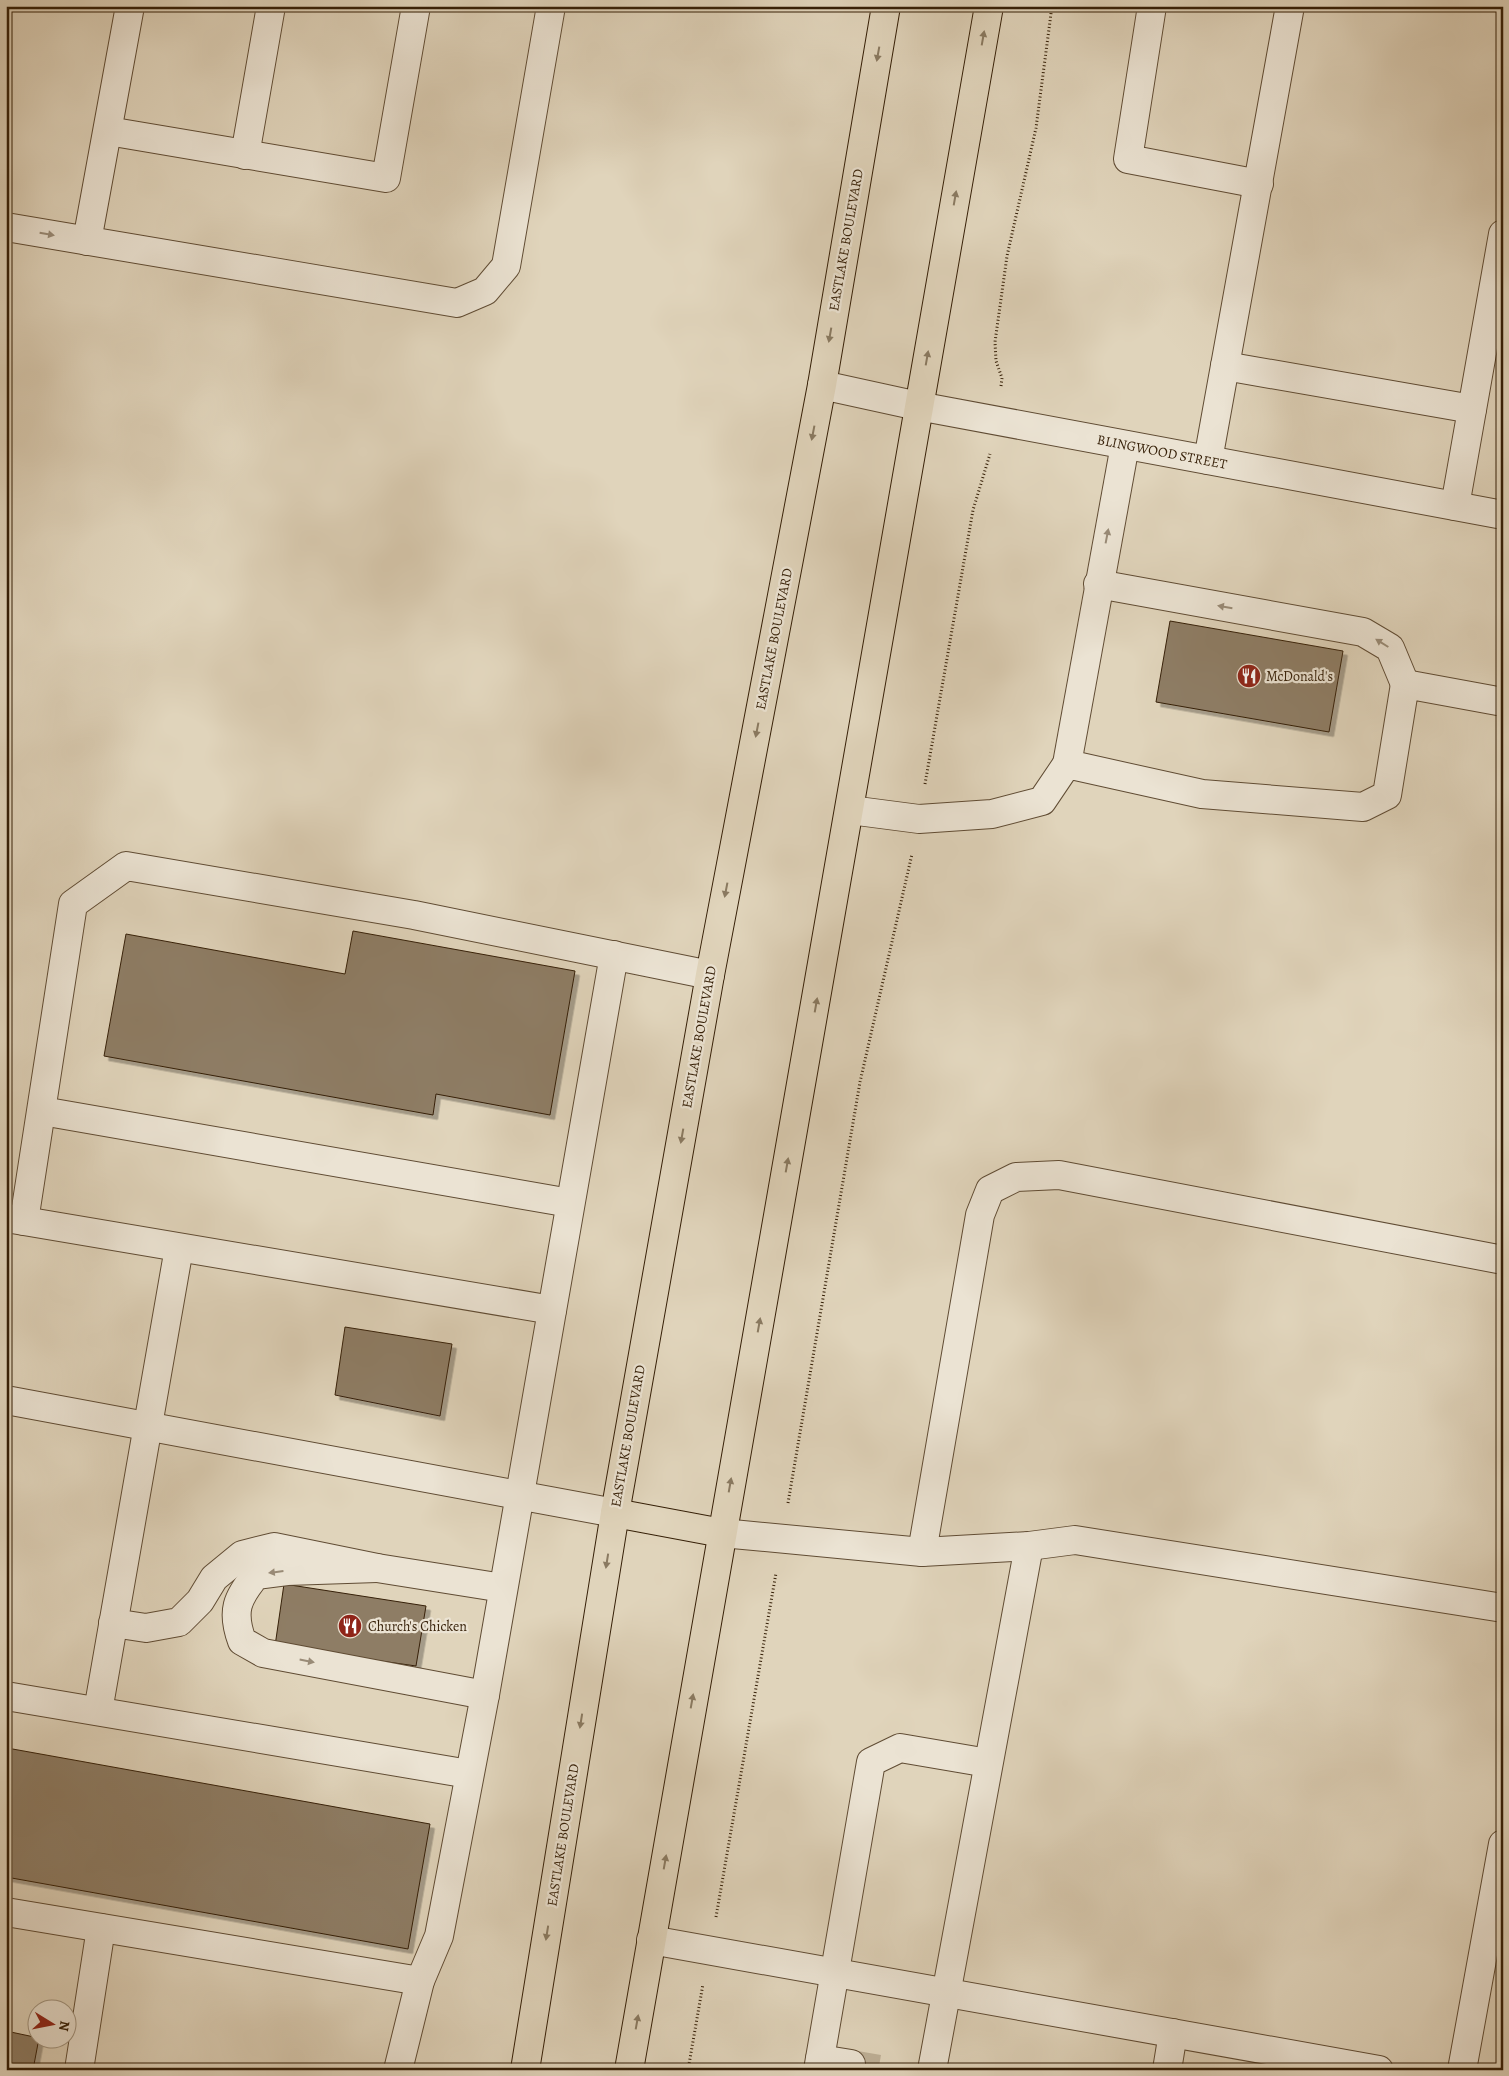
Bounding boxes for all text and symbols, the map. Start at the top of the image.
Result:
one-way arrow [980,29,988,45]
one-way arrow [873,47,881,63]
street label: EASTLAKE BOULEVARD [824,167,868,313]
one-way arrow [952,189,960,205]
one-way arrow [39,231,55,239]
one-way arrow [826,328,834,344]
one-way arrow [923,349,931,365]
one-way arrow [808,425,816,441]
street label: BLINGWOOD STREET [1095,430,1229,474]
one-way arrow [1104,528,1112,544]
street label: EASTLAKE BOULEVARD [751,566,797,712]
one-way arrow [1217,603,1232,611]
one-way arrow [1375,639,1388,648]
restaurant icon: McDonald's [1236,663,1262,689]
place label: McDonald's [1266,667,1333,686]
one-way arrow [752,722,760,738]
one-way arrow [722,882,730,898]
street label: EASTLAKE BOULEVARD [677,964,721,1110]
one-way arrow [812,996,820,1012]
one-way arrow [677,1128,685,1144]
one-way arrow [784,1156,792,1172]
one-way arrow [755,1316,763,1332]
street label: EASTLAKE BOULEVARD [606,1363,650,1509]
one-way arrow [727,1476,735,1492]
one-way arrow [603,1553,611,1569]
one-way arrow [267,1568,283,1576]
restaurant icon: Church's Chicken [337,1613,363,1639]
place label: Church's Chicken [368,1617,467,1636]
one-way arrow [300,1658,316,1666]
one-way arrow [689,1693,697,1709]
one-way arrow [577,1714,585,1730]
street label: EASTLAKE BOULEVARD [542,1762,584,1908]
one-way arrow [661,1853,669,1869]
one-way arrow [543,1926,551,1942]
north arrow [28,1998,78,2048]
one-way arrow [634,2013,642,2029]
text: N [54,2019,75,2033]

